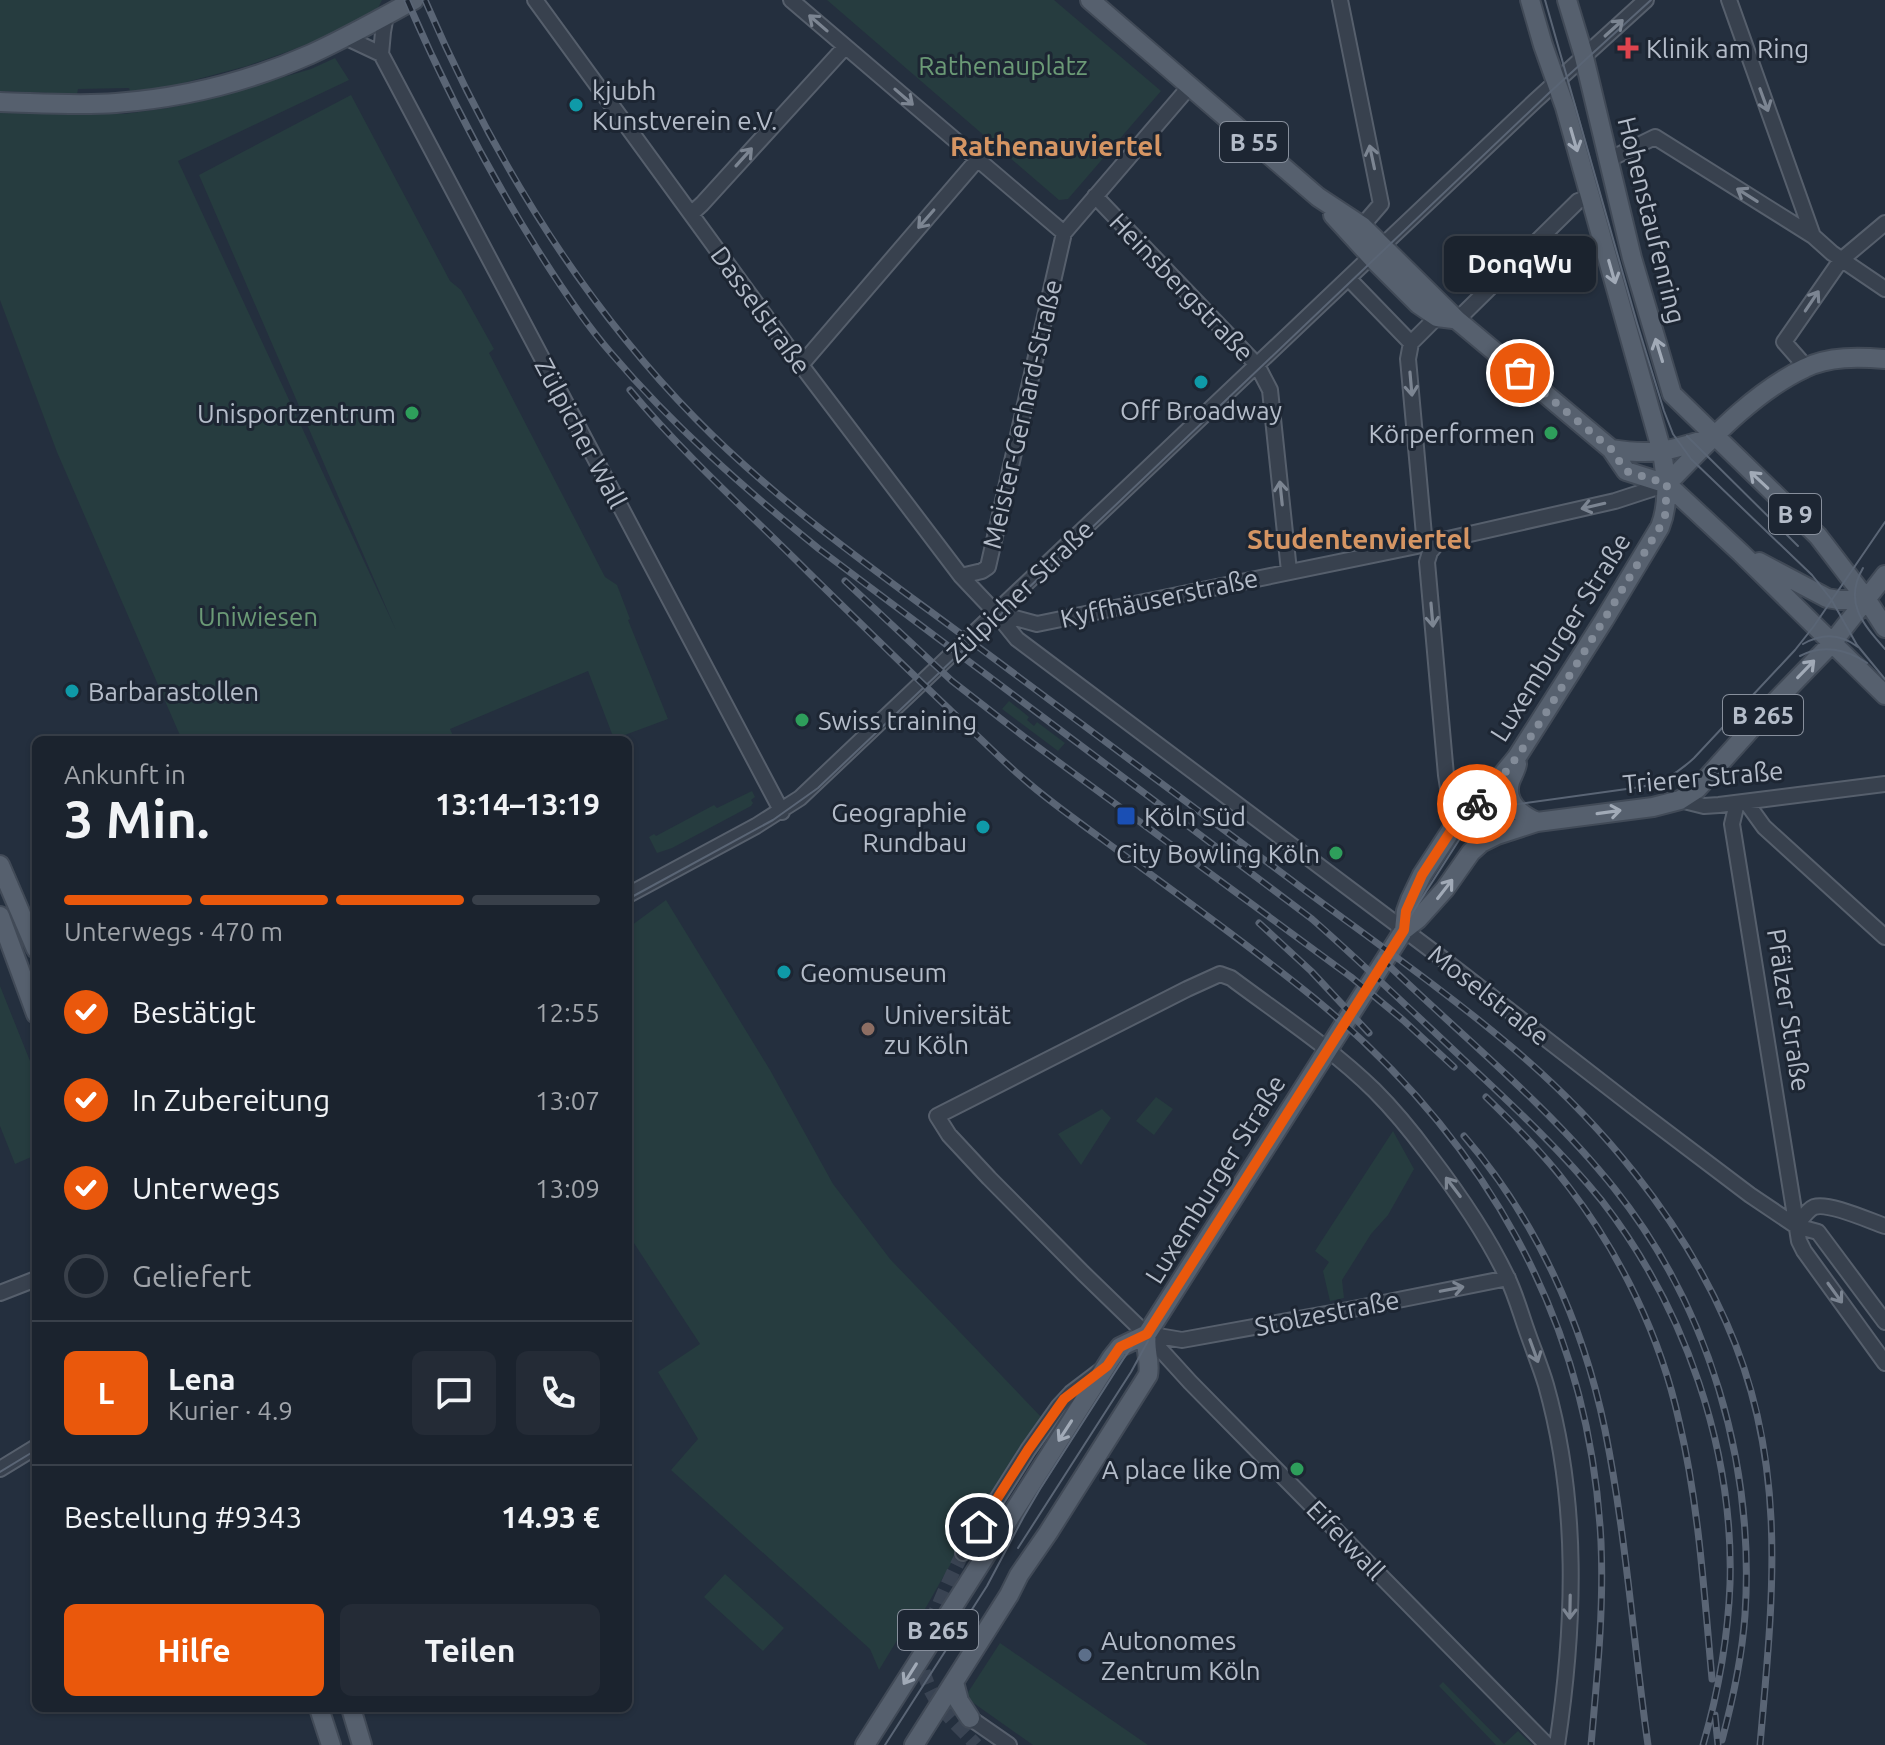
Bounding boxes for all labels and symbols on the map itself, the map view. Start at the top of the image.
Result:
one-way arrow [808,14,828,32]
one-way arrow [1604,19,1624,37]
place label: Klinik am Ring [1646,34,1809,63]
marker: Klinik am Ring [1617,37,1639,59]
park label: Rathenauplatz [918,51,1088,80]
place label: kjubh Kunstverein e.V. [592,76,777,135]
one-way arrow [1758,87,1773,112]
one-way arrow [893,88,913,106]
marker: kjubh Kunstverein e.V. [567,96,585,114]
street label: Hohenstaufenring [1612,114,1692,326]
road number: B 55 [1220,122,1288,162]
one-way arrow [1567,126,1582,152]
district label: Rathenauviertel [950,130,1162,161]
one-way arrow [1363,144,1378,170]
one-way arrow [735,148,753,168]
one-way arrow [1736,187,1759,203]
street label: Heinsbergstraße [1104,207,1260,367]
one-way arrow [917,209,935,229]
callout: DonqWu [1444,237,1596,293]
street label: Dasselstraße [705,241,817,379]
one-way arrow [1605,259,1620,285]
street label: Meister-Gerhard-Straße [977,277,1067,551]
one-way arrow [1804,290,1820,312]
one-way arrow [1651,337,1666,363]
pin [1486,339,1554,407]
street label: Zülpicher Wall [529,353,633,513]
one-way arrow [1403,370,1418,397]
marker: Off Broadway [1192,373,1210,391]
place label: Off Broadway [1120,396,1282,425]
place label: Unisportzentrum [197,399,396,428]
marker: Unisportzentrum [403,404,421,422]
place label: Körperformen [1368,419,1535,448]
marker: Körperformen [1542,424,1560,442]
one-way arrow [1749,470,1769,489]
one-way arrow [1273,480,1288,507]
road number: B 9 [1769,494,1821,534]
one-way arrow [1580,499,1606,514]
street label: Zülpicher Straße [941,514,1099,668]
district label: Studentenviertel [1247,523,1471,554]
street label: Luxemburger Straße [1484,528,1636,746]
street label: Kyffhäuserstraße [1058,563,1260,633]
one-way arrow [1424,601,1439,628]
park label: Uniwiesen [198,602,318,631]
one-way arrow [1797,659,1816,679]
place label: Barbarastollen [88,677,259,706]
marker: Barbarastollen [63,682,81,700]
road number: B 265 [1723,695,1803,735]
place label: Swiss training [818,706,977,735]
marker: Swiss training [793,711,811,729]
street label: Trierer Straße [1621,756,1785,798]
courier [1437,764,1517,844]
place label: Geographie Rundbau [831,798,967,857]
place label: Köln Süd [1144,802,1246,831]
marker: Köln Süd [1115,805,1137,827]
one-way arrow [1595,805,1622,820]
marker: Geographie Rundbau [974,818,992,836]
place label: City Bowling Köln [1116,839,1320,868]
marker: City Bowling Köln [1327,844,1345,862]
one-way arrow [1436,879,1453,900]
street label: Pfälzer Straße [1762,926,1816,1094]
street label: Moselstraße [1423,939,1555,1051]
place label: Geomuseum [800,958,947,987]
marker: Geomuseum [775,963,793,981]
place label: Universität zu Köln [884,1000,1011,1059]
marker: Universität zu Köln [859,1020,877,1038]
street label: Luxemburger Straße [1139,1070,1291,1288]
one-way arrow [1445,1177,1462,1198]
one-way arrow [1438,1281,1464,1296]
one-way arrow [1826,1281,1843,1303]
street label: Stolzestraße [1252,1285,1402,1341]
one-way arrow [1528,1339,1542,1363]
one-way arrow [1056,1419,1072,1442]
place label: A place like Om [1102,1455,1281,1484]
marker: A place like Om [1288,1460,1306,1478]
pin [945,1493,1013,1561]
street label: Eifelwall [1301,1494,1391,1586]
one-way arrow [1563,1593,1578,1620]
road number: B 265 [898,1610,978,1650]
place label: Autonomes Zentrum Köln [1101,1626,1261,1685]
marker: Autonomes Zentrum Köln [1076,1646,1094,1664]
one-way arrow [901,1663,918,1685]

